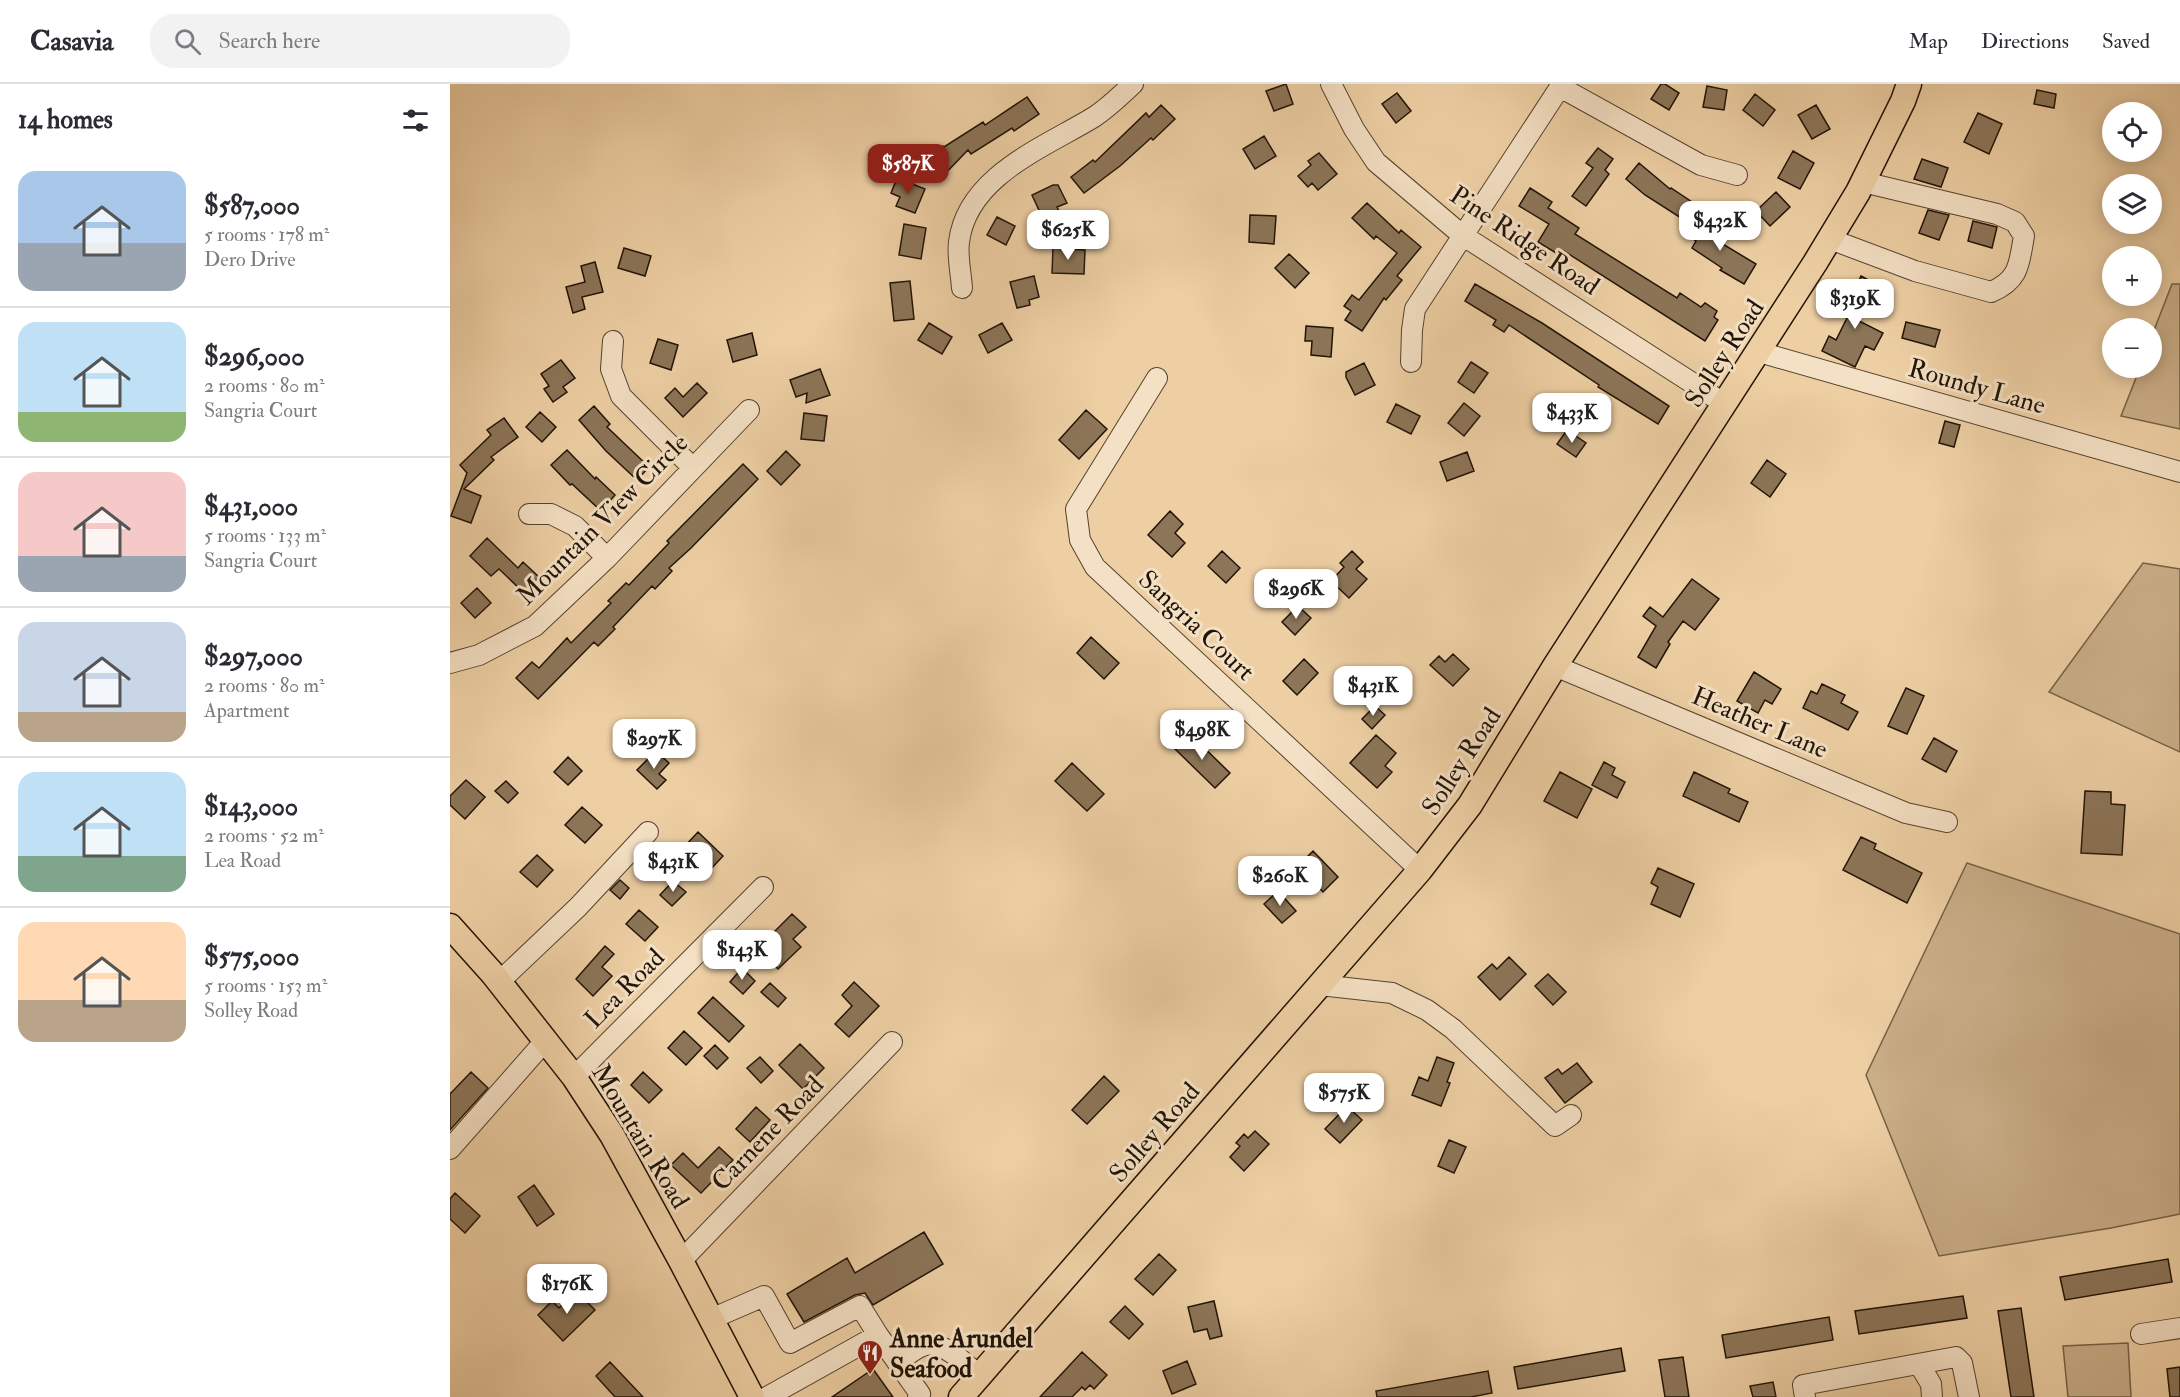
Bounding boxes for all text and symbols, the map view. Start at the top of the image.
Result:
search box [150,14,570,68]
text: Casavia [30,24,114,59]
icon: search [171,25,204,58]
text: Search here [219,27,320,55]
text: Map [1908,28,1948,55]
text: Directions [1981,28,2069,55]
text: Saved [2102,28,2150,55]
map controls [2102,102,2162,378]
button: locate [2102,102,2162,162]
text: 14 homes [18,104,113,136]
icon: filters [399,104,432,137]
pin: $587K [866,144,950,195]
text: $587K [882,151,934,176]
button: layers [2102,174,2162,234]
street label: Pine Ridge Road [1444,179,1605,303]
text: $587,000 [204,190,300,222]
icon: home [66,195,138,267]
pin: $432K [1678,201,1762,252]
text: $432K [1693,208,1747,233]
pin: $625K [1026,210,1110,261]
text: $625K [1041,217,1095,242]
text: 5 rooms · 178 m² [204,222,329,247]
button: + [2102,246,2162,306]
text: Dero Drive [204,247,296,272]
pin: $319K [1813,279,1897,330]
text: $319K [1830,286,1880,311]
street label: Solley Road [1678,293,1772,414]
button: − [2102,318,2162,378]
text: $296,000 [204,341,304,373]
icon: home [66,346,138,418]
street label: Roundy Lane [1904,352,2049,422]
text: 2 rooms · 80 m² [204,373,325,398]
pin: $433K [1530,393,1614,444]
text: Sangria Court [204,398,317,423]
text: $433K [1546,400,1598,425]
street label: Mountain View Circle [510,427,695,612]
text: $431,000 [204,491,298,523]
icon: home [66,496,138,568]
text: 5 rooms · 133 m² [204,523,326,548]
text: Sangria Court [204,548,317,573]
street label: Sangria Court [1132,564,1261,688]
pin: $296K [1254,569,1338,620]
text: $296K [1268,576,1324,601]
text: $297,000 [204,641,303,673]
icon: home [66,646,138,718]
pin: $431K [1331,666,1415,717]
text: 2 rooms · 80 m² [204,673,325,698]
text: $431K [1348,673,1398,698]
street label: Heather Lane [1687,680,1832,766]
text: Apartment [204,698,289,723]
street label: Solley Road [1415,701,1509,822]
pin: $498K [1160,710,1244,761]
text: $498K [1174,717,1230,742]
pin: $297K [612,719,696,770]
text: $297K [627,726,681,751]
text: $143,000 [204,791,298,823]
icon: home [66,796,138,868]
text: 2 rooms · 52 m² [204,823,324,848]
pin: $431K [631,842,715,893]
text: Lea Road [204,848,281,873]
text: $431K [648,849,698,874]
pin: $260K [1238,856,1322,907]
text: $260K [1252,863,1308,888]
pin: $143K [700,930,784,981]
text: $143K [717,937,767,962]
text: $575,000 [204,941,299,973]
street label: Lea Road [578,942,672,1035]
icon: home [66,946,138,1018]
text: 5 rooms · 153 m² [204,973,327,998]
text: Solley Road [204,998,298,1023]
street label: Mountain Road [584,1058,696,1215]
street label: Carnene Road [705,1069,831,1198]
pin: $575K [1302,1073,1386,1124]
street label: Solley Road [1103,1076,1207,1189]
text: $575K [1318,1080,1370,1105]
pin: $176K [525,1264,609,1315]
text: $176K [541,1271,593,1296]
place label: Anne Arundel Seafood [889,1323,1033,1385]
restaurant icon: Anne Arundel Seafood [855,1338,885,1376]

